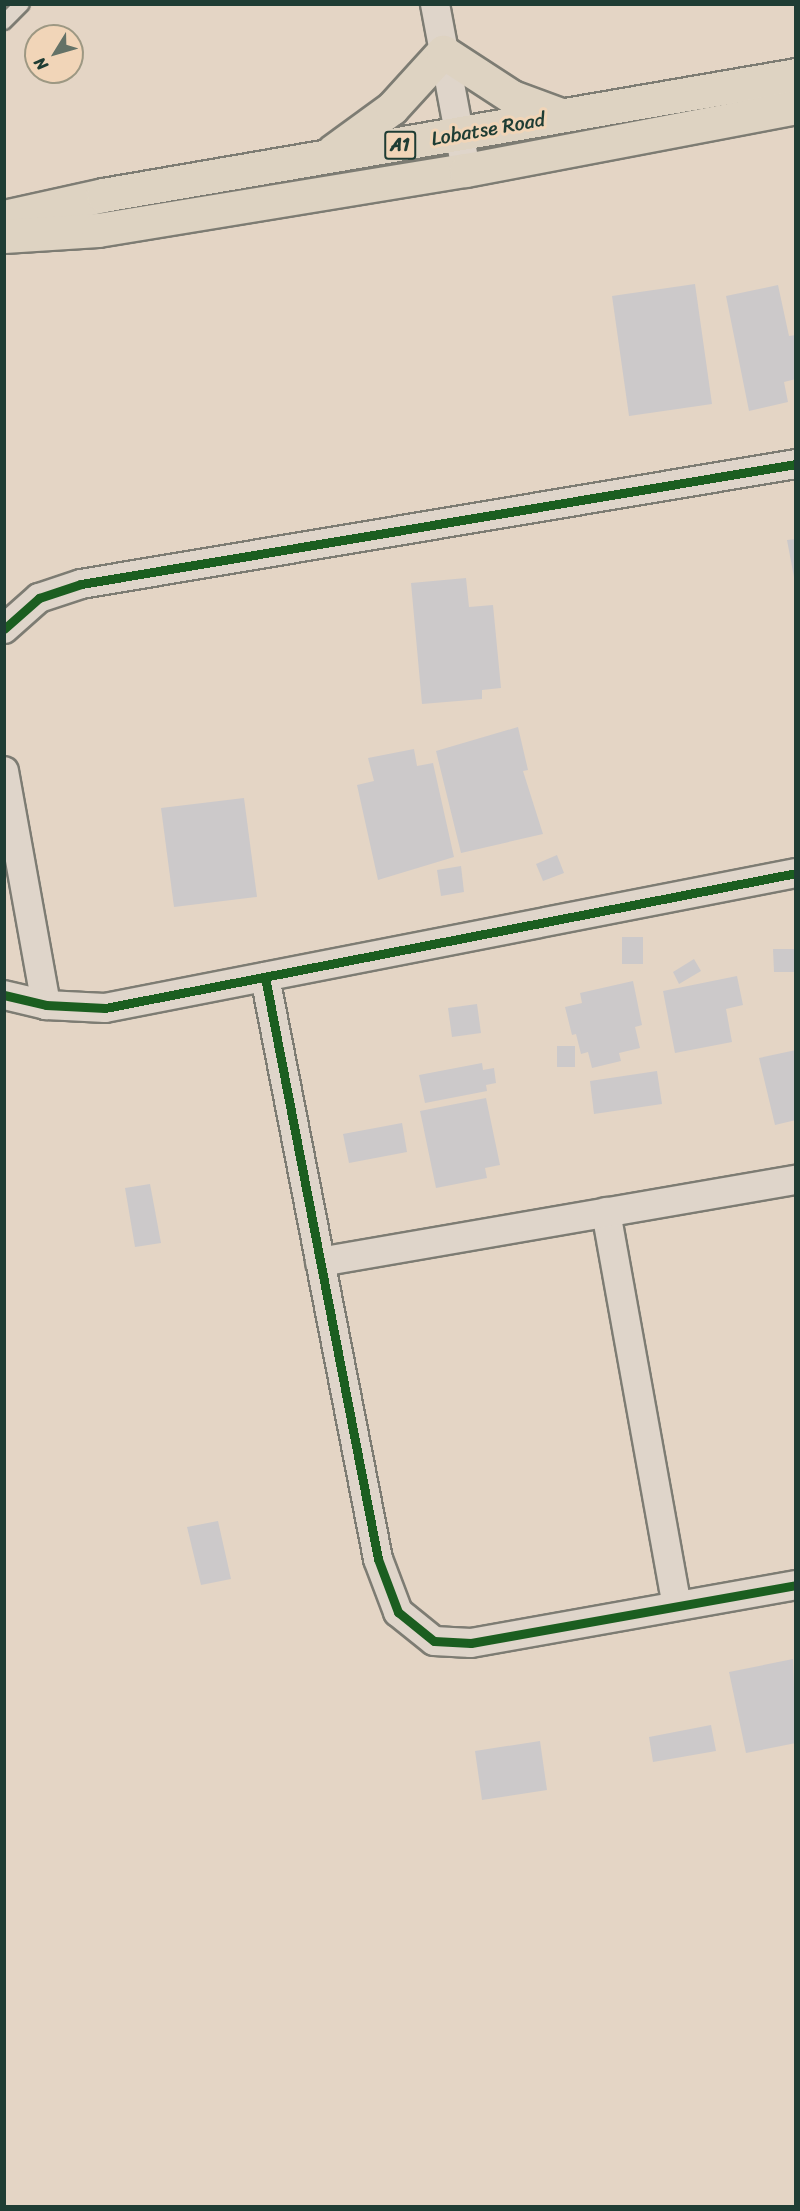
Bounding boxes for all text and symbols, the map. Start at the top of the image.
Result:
north arrow [24,24,84,84]
text: N [26,51,56,77]
street label: Lobatse Road [429,107,547,151]
road number: A1 [384,130,416,160]

